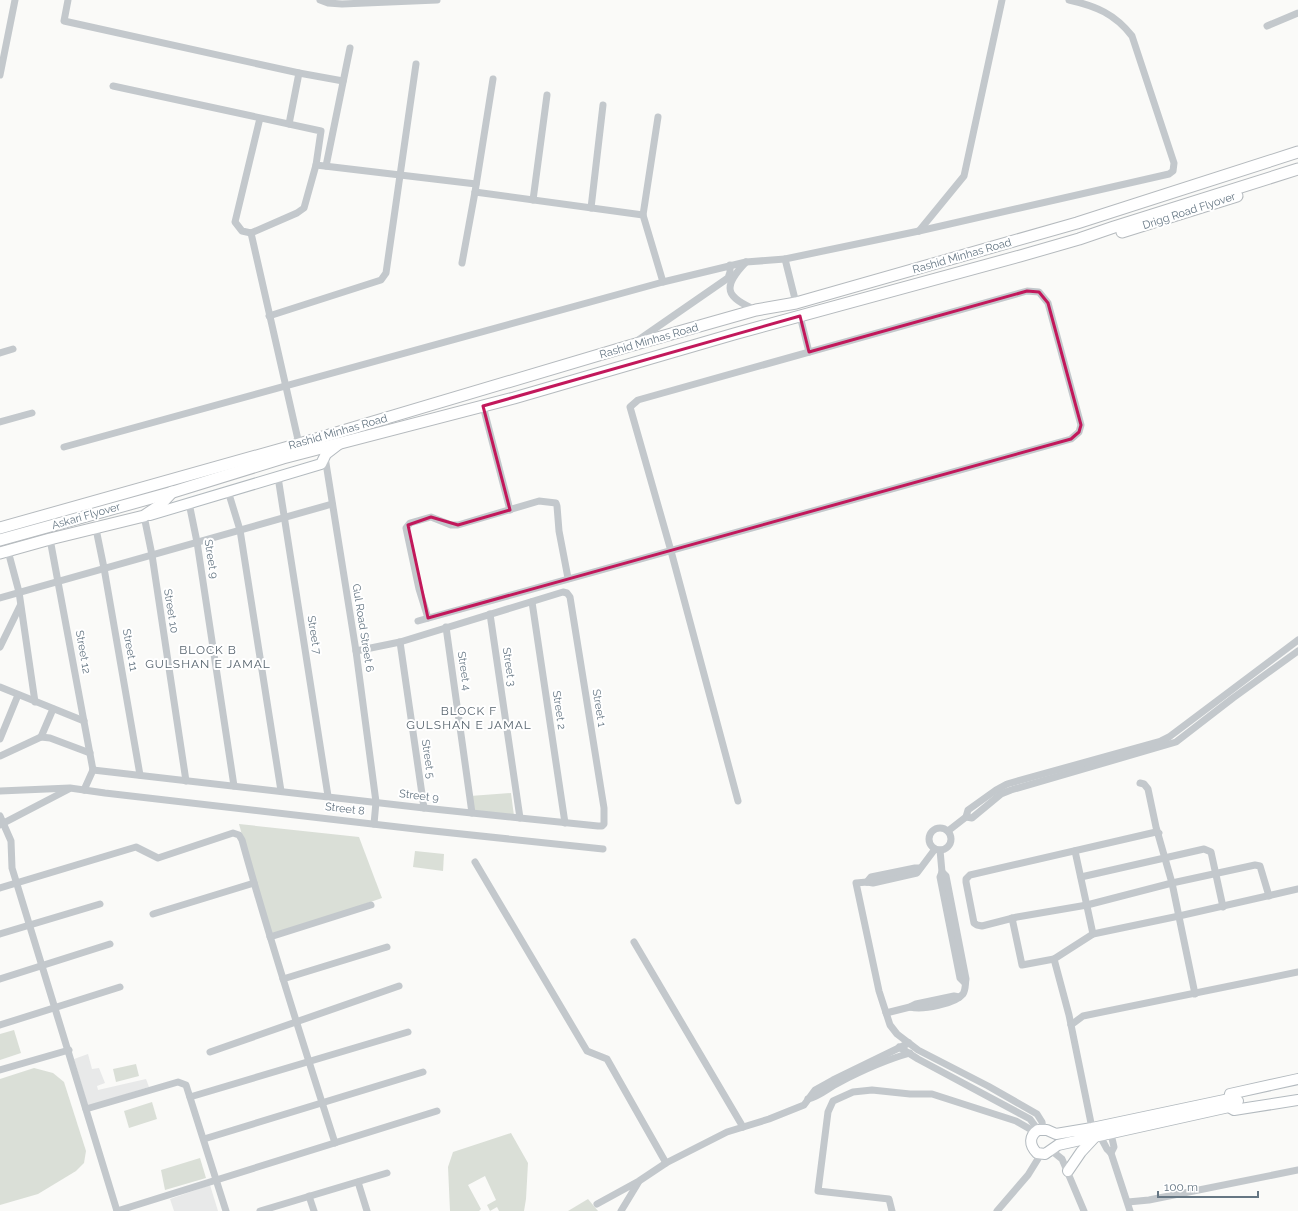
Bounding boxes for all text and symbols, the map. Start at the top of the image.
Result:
street label: Drigg Road Flyover [1141,190,1237,232]
street label: Rashid Minhas Road [911,236,1013,276]
street label: Rashid Minhas Road [598,321,700,361]
street label: Rashid Minhas Road [287,412,389,452]
street label: Askari Flyover [50,500,122,532]
street label: Street 9 [201,538,221,580]
street label: Gul Road Street 6 [350,583,376,673]
street label: Street 10 [161,588,181,634]
street label: Street 7 [305,615,324,655]
street label: Street 11 [120,628,140,672]
street label: Street 12 [73,629,93,675]
district label: BLOCK B GULSHAN E JAMAL [145,643,271,671]
street label: Street 3 [500,647,518,687]
street label: Street 4 [455,651,473,691]
street label: Street 1 [590,688,608,728]
street label: Street 2 [550,690,568,730]
district label: BLOCK F GULSHAN E JAMAL [406,704,532,732]
street label: Street 5 [419,739,437,779]
street label: Street 9 [398,787,440,805]
street label: Street 8 [324,800,366,818]
scale bar [1158,1173,1258,1199]
text: 100 m [1164,1180,1198,1194]

